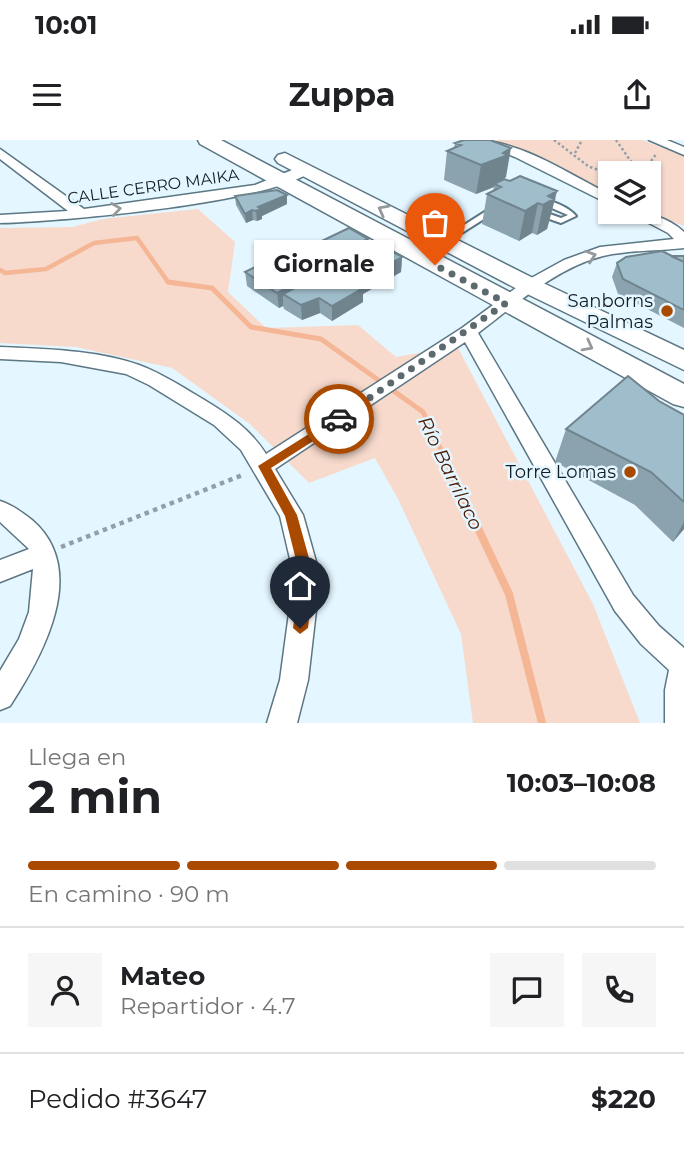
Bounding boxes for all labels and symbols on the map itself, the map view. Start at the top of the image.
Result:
street label: CALLE CERRO MAIKA [66,165,241,208]
pin [405,193,465,265]
one-way arrow [111,201,122,216]
one-way arrow [377,204,390,218]
callout: Giornale [253,240,393,290]
one-way arrow [585,250,597,264]
place label: Sanborns Palmas [568,290,653,333]
marker: Sanborns Palmas [659,303,675,319]
one-way arrow [581,338,593,352]
courier [304,384,374,454]
water label: Río Barrilaco [413,413,488,534]
place label: Torre Lomas [505,461,616,483]
marker: Torre Lomas [622,464,638,480]
pin [270,556,330,628]

